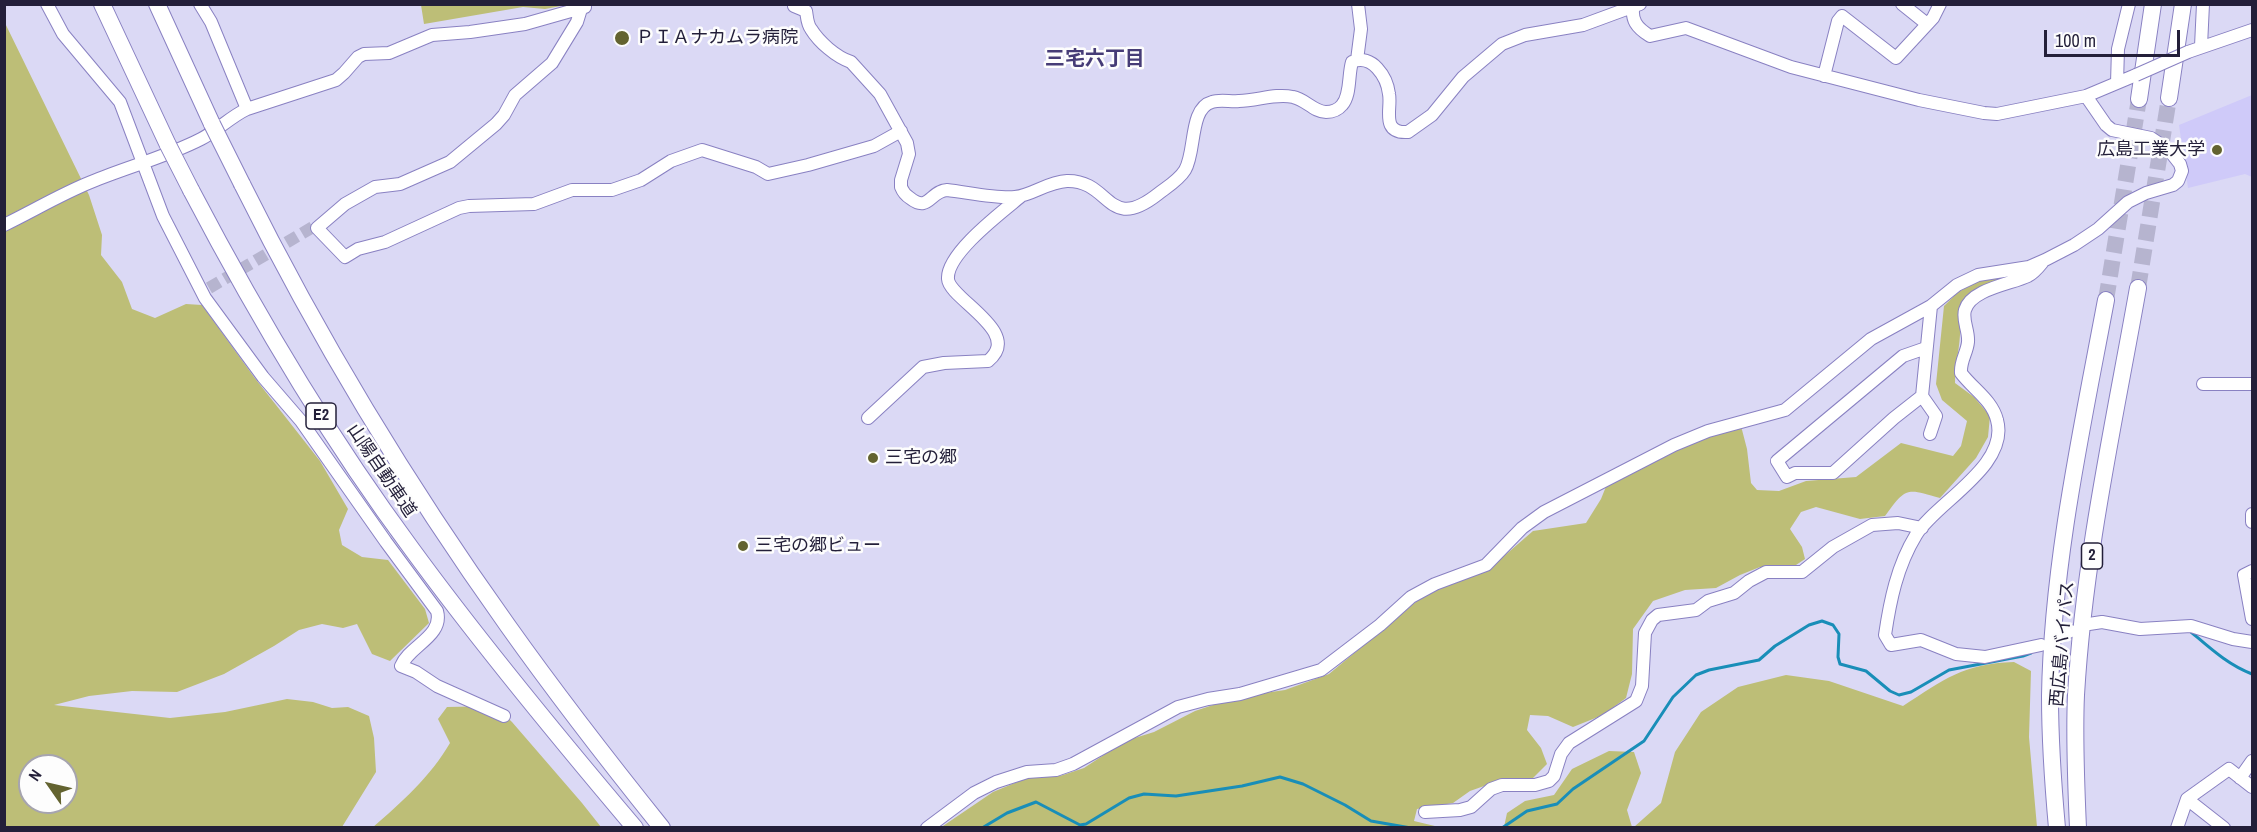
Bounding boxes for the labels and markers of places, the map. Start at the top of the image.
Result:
place label: ＰＩＡナカムラ病院 [636,27,798,49]
marker: ＰＩＡナカムラ病院 [613,29,631,47]
place label: 広島工業大学 [2097,139,2205,161]
marker: 広島工業大学 [2210,143,2224,157]
place label: 三宅の郷 [885,447,957,469]
marker: 三宅の郷 [866,451,880,465]
place label: 三宅の郷ビュー [755,535,881,557]
marker: 三宅の郷ビュー [736,539,750,553]

